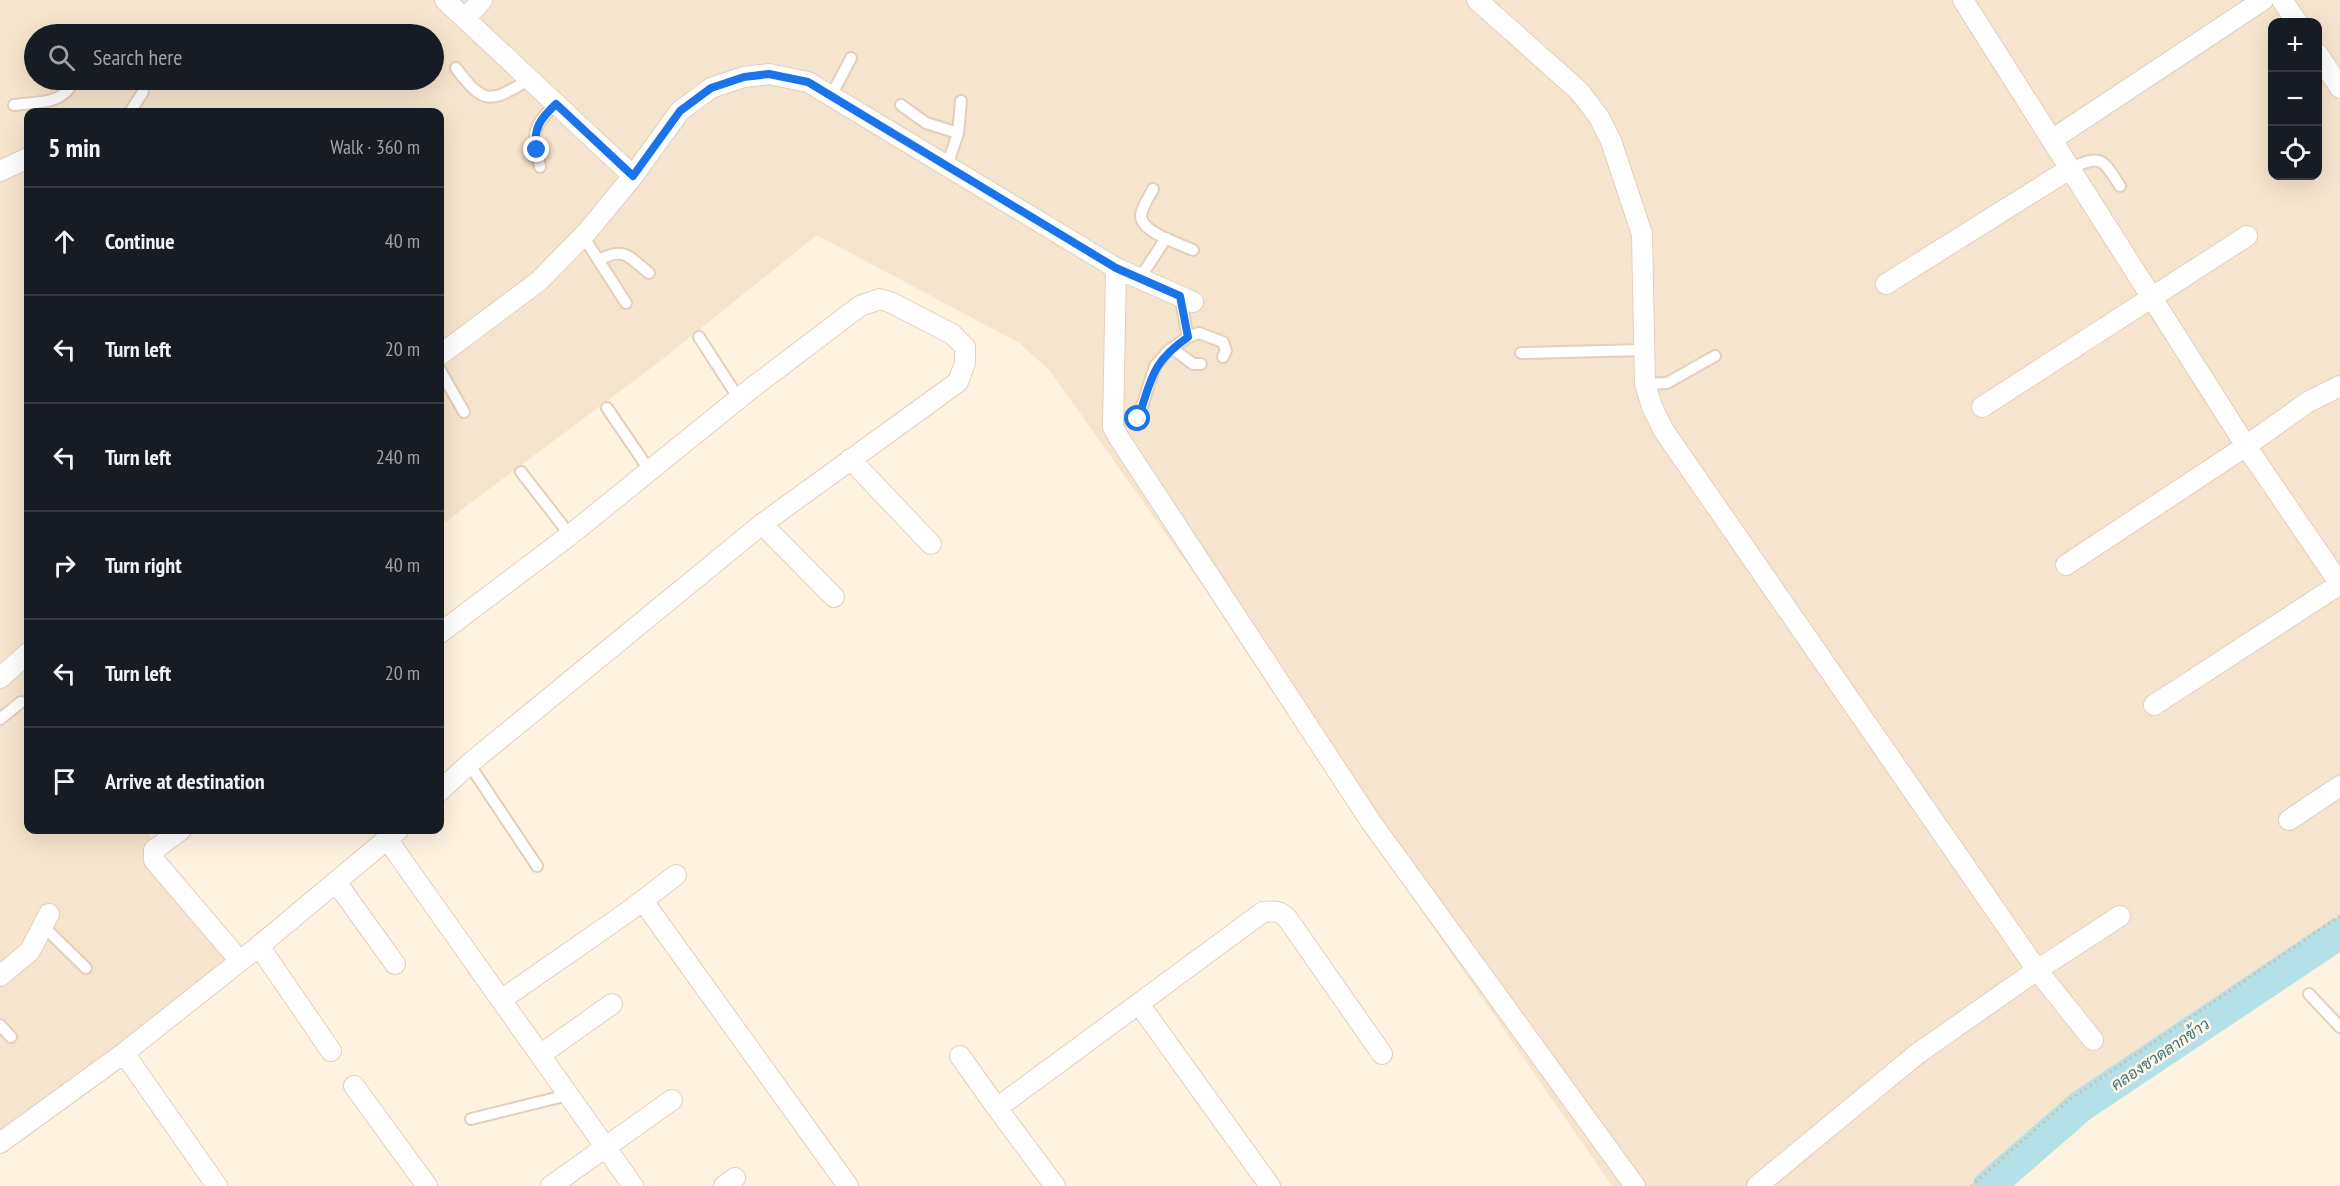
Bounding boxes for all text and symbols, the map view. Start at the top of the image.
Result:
map controls [2268,18,2322,180]
button: + [2268,18,2322,72]
search box [24,24,444,90]
icon: search [45,41,78,74]
text: Search here [93,43,182,71]
button: − [2268,72,2322,126]
button: locate [2268,126,2322,180]
text: 5 min [48,131,101,164]
text: Walk · 360 m [330,134,420,160]
route end [523,136,549,162]
icon: ahead [48,225,81,258]
text: Continue [105,227,175,255]
text: 40 m [385,228,420,254]
icon: left [48,333,81,366]
text: Turn left [105,335,171,363]
text: 20 m [385,336,420,362]
route start [1124,405,1150,431]
icon: left [48,441,81,474]
text: Turn left [105,443,171,471]
text: 240 m [376,444,420,470]
icon: right [48,549,81,582]
text: Turn right [105,551,182,579]
text: 40 m [385,552,420,578]
icon: left [48,657,81,690]
text: Turn left [105,659,171,687]
text: 20 m [385,660,420,686]
icon: arrive [48,765,81,798]
text: Arrive at destination [105,767,265,795]
water label: คลองชวดลากข้าว [2106,1013,2213,1094]

